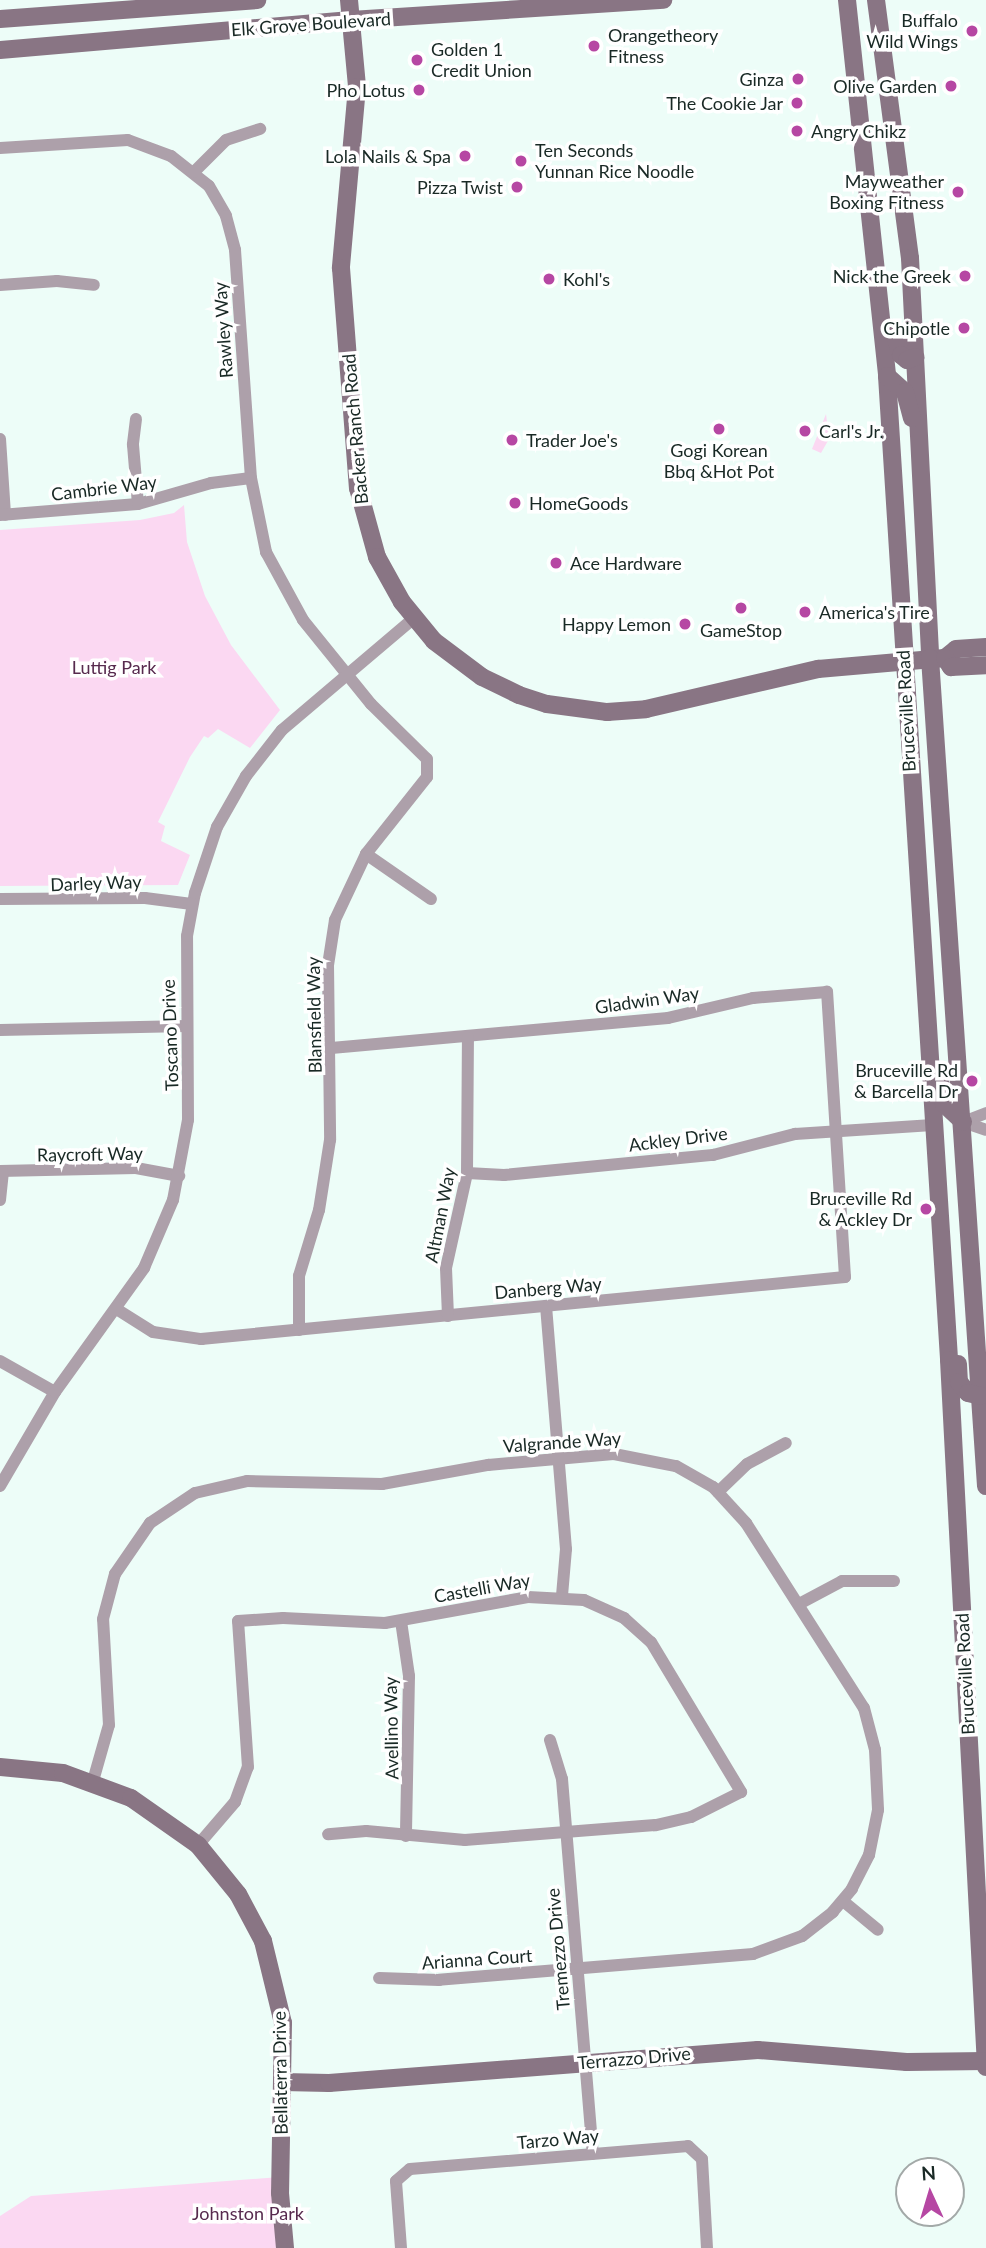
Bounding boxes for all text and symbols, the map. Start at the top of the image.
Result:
street label: Elk Grove Boulevard [230,8,392,40]
place label: Buffalo Wild Wings [866,10,958,52]
marker: Buffalo Wild Wings [964,23,980,39]
place label: Orangetheory Fitness [608,25,718,68]
marker: Orangetheory Fitness [586,38,602,54]
place label: Golden 1 Credit Union [431,39,532,82]
marker: Golden 1 Credit Union [409,52,425,68]
place label: Ginza [739,68,784,90]
marker: Ginza [790,71,806,87]
place label: Olive Garden [833,75,937,97]
marker: Olive Garden [943,78,959,94]
place label: Pho Lotus [326,79,405,101]
marker: Pho Lotus [411,82,427,98]
place label: The Cookie Jar [666,92,783,114]
marker: The Cookie Jar [789,95,805,111]
place label: Angry Chikz [811,120,907,142]
marker: Angry Chikz [789,123,805,139]
place label: Ten Seconds Yunnan Rice Noodle [535,140,694,182]
place label: Lola Nails & Spa [325,145,451,167]
marker: Lola Nails & Spa [457,148,473,164]
marker: Ten Seconds Yunnan Rice Noodle [513,153,529,169]
place label: Mayweather Boxing Fitness [829,171,944,214]
place label: Pizza Twist [416,176,503,198]
marker: Pizza Twist [509,179,525,195]
marker: Mayweather Boxing Fitness [950,184,966,200]
place label: Nick the Greek [833,265,951,287]
place label: Kohl's [563,268,610,290]
marker: Nick the Greek [957,268,973,284]
marker: Kohl's [541,271,557,287]
street label: Rawley Way [209,281,237,379]
place label: Chipotle [883,317,950,339]
marker: Chipotle [956,320,972,336]
street label: Backer Ranch Road [338,353,372,505]
place label: Carl's Jr. [819,420,884,442]
marker: Gogi Korean Bbq &Hot Pot [711,421,727,437]
marker: Carl's Jr. [797,423,813,439]
place label: Trader Joe's [526,429,619,451]
marker: Trader Joe's [504,432,520,448]
place label: Gogi Korean Bbq &Hot Pot [664,440,774,482]
street label: Cambrie Way [50,471,158,505]
place label: HomeGoods [529,492,628,514]
marker: HomeGoods [507,495,523,511]
place label: Ace Hardware [570,552,682,574]
marker: Ace Hardware [548,555,564,571]
marker: GameStop [733,600,749,616]
place label: America's Tire [819,601,930,623]
marker: America's Tire [797,604,813,620]
place label: Happy Lemon [562,613,671,635]
marker: Happy Lemon [677,616,693,632]
place label: GameStop [700,619,782,641]
street label: Bruceville Road [892,650,920,772]
park label: Luttig Park [72,656,156,678]
street label: Darley Way [50,871,142,895]
street label: Blansfield Way [302,956,326,1074]
street label: Toscano Drive [157,979,183,1091]
street label: Gladwin Way [593,982,701,1018]
place label: Bruceville Rd & Barcella Dr [854,1060,958,1102]
marker: Bruceville Rd & Barcella Dr [964,1073,980,1089]
street label: Ackley Drive [627,1122,729,1156]
street label: Raycroft Way [37,1142,143,1166]
street label: Altman Way [420,1165,460,1265]
place label: Bruceville Rd & Ackley Dr [809,1188,912,1230]
marker: Bruceville Rd & Ackley Dr [918,1201,934,1217]
street label: Danberg Way [493,1273,603,1303]
street label: Valgrande Way [502,1427,622,1457]
street label: Castelli Way [432,1569,532,1607]
street label: Bruceville Road [951,1613,979,1735]
street label: Avellino Way [379,1676,403,1780]
street label: Tremezzo Drive [542,1887,574,2011]
street label: Arianna Court [421,1944,533,1974]
street label: Bellaterra Drive [268,2011,292,2135]
street label: Terrazzo Drive [576,2042,692,2074]
street label: Tarzo Way [516,2125,600,2153]
north arrow [895,2157,965,2227]
text: N [921,2161,937,2185]
park label: Johnston Park [192,2202,304,2224]

